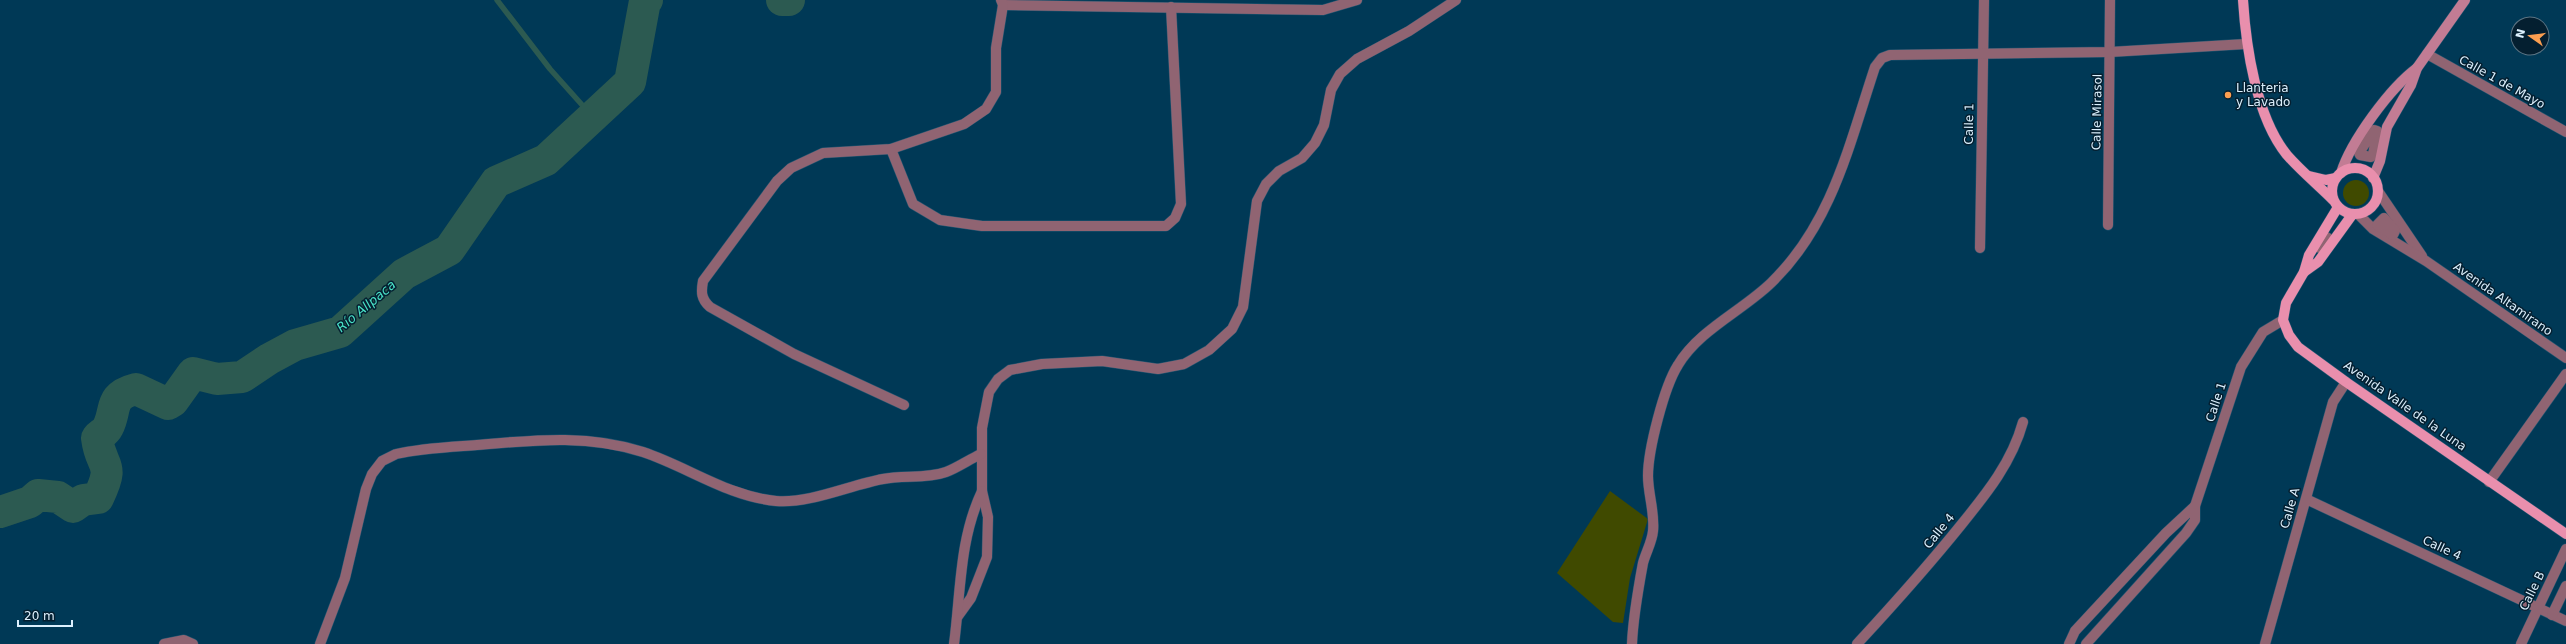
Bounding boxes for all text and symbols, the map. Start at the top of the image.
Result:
north arrow [2510,16,2550,56]
text: N [2513,28,2528,40]
street label: Calle 1 de Mayo [2457,53,2547,111]
street label: Calle Mirasol [2089,74,2105,150]
place label: Llanteria y Lavado [2236,81,2290,109]
marker: Llanteria y Lavado [2223,90,2233,100]
street label: Calle 1 [1962,103,1976,145]
street label: Avenida Altamirano [2451,260,2555,338]
water label: Río Allpaca [334,277,398,335]
street label: Avenida Valle de la Luna [2341,358,2469,454]
street label: Calle 1 [2203,380,2229,424]
street label: Calle A [2278,485,2303,530]
street label: Calle 4 [1921,511,1957,551]
street label: Calle 4 [2420,533,2464,563]
street label: Calle B [2517,569,2547,613]
scale bar [18,602,72,628]
text: 20 m [24,609,55,623]

